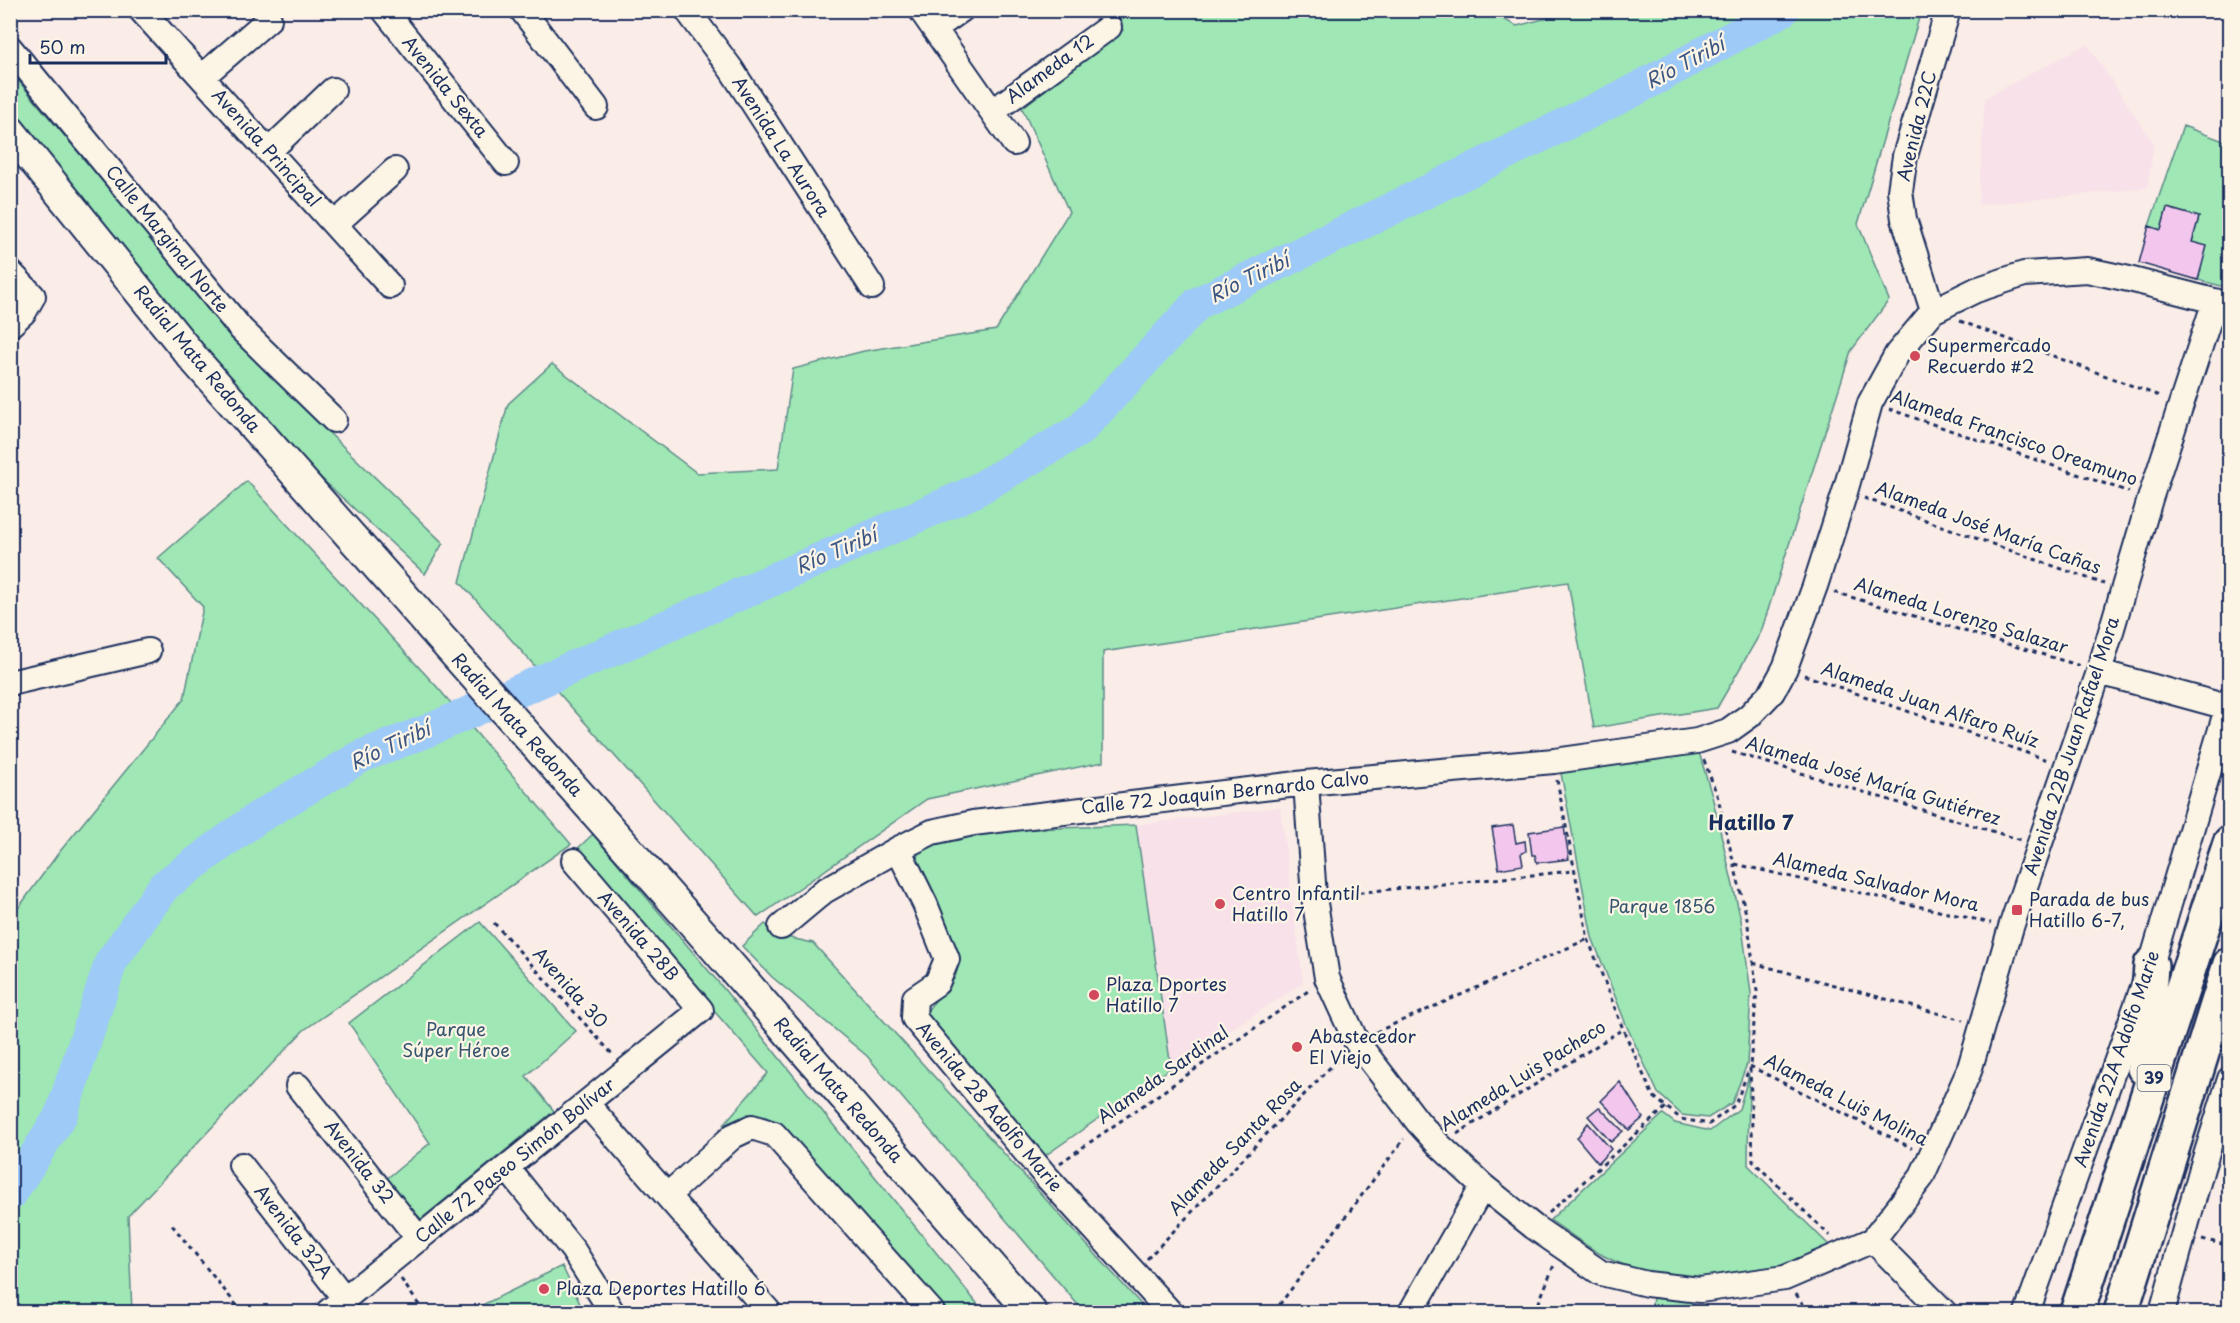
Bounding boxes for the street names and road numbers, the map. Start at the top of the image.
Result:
street label: Alameda 12 [999,26,1099,109]
street label: Avenida Sexta [397,29,496,143]
street label: Avenida 22C [1889,68,1942,184]
street label: Avenida La Aurora [727,70,838,222]
street label: Avenida Principal [206,82,328,212]
street label: Calle Marginal Norte [100,159,236,318]
street label: Radial Mata Redonda [128,278,269,438]
street label: Alameda Francisco Oreamuno [1887,382,2142,492]
street label: Alameda José María Cañas [1872,473,2105,580]
street label: Alameda Lorenzo Salazar [1851,569,2073,660]
street label: Avenida 22B Juan Rafael Mora [2016,613,2125,878]
street label: Radial Mata Redonda [446,646,591,803]
street label: Alameda Juan Alfaro Ruíz [1818,654,2043,754]
street label: Alameda José María Gutiérrez [1743,728,2004,831]
street label: Calle 72 Joaquín Bernardo Calvo [1080,763,1370,820]
street label: Alameda Salvador Mora [1771,844,1983,918]
street label: Avenida 28B [592,884,686,986]
street label: Avenida 30 [527,941,615,1033]
street label: Avenida 22A Adolfo Marie [2066,946,2165,1171]
street label: Radial Mata Redonda [768,1010,911,1168]
street label: Alameda Luis Pacheco [1434,1013,1611,1137]
street label: Avenida 28 Adolfo Marie [911,1015,1070,1197]
street label: Alameda Sardinal [1091,1018,1234,1129]
street label: Alameda Luis Molina [1760,1046,1934,1152]
road number: 39 [2138,1065,2170,1091]
street label: Calle 72 Paseo Simón Bolívar [408,1070,621,1249]
street label: Alameda Santa Rosa [1161,1071,1307,1221]
street label: Avenida 32 [319,1113,402,1209]
street label: Avenida 32A [249,1178,340,1284]

